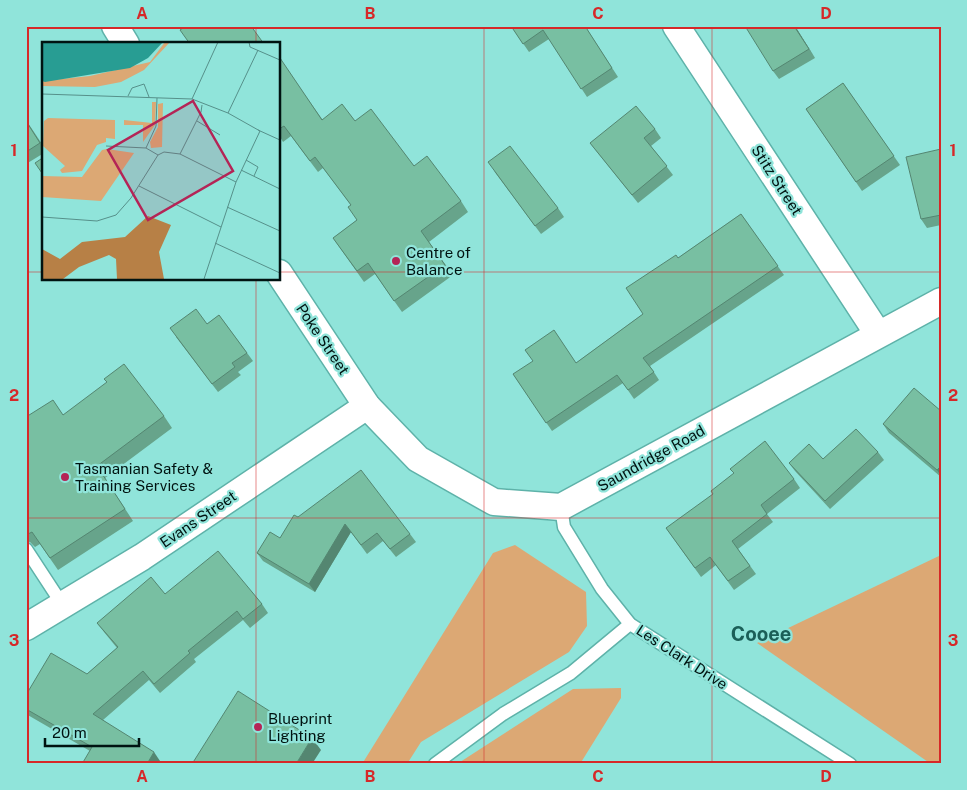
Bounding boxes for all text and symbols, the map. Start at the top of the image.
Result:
text: A [136,4,148,23]
text: B [365,4,376,23]
text: C [592,4,604,23]
text: D [820,4,832,23]
inset map [42,42,280,280]
text: 1 [11,141,17,160]
text: 1 [950,141,956,160]
street label: Stitz Street [748,142,806,218]
place label: Centre of Balance [406,244,471,278]
marker: Centre of Balance [390,255,402,267]
street label: Poke Street [293,300,353,378]
text: 2 [9,386,19,405]
text: 2 [948,386,958,405]
street label: Saundridge Road [594,421,708,495]
place label: Tasmanian Safety & Training Services [75,460,213,494]
marker: Tasmanian Safety & Training Services [59,471,71,483]
street label: Evans Street [157,487,240,551]
street label: Les Clark Drive [633,621,731,693]
district label: Cooee [731,622,791,646]
text: 3 [9,631,19,650]
text: 3 [948,631,958,650]
place label: Blueprint Lighting [268,710,333,744]
scale bar [45,715,139,747]
marker: Blueprint Lighting [252,721,264,733]
text: 20 m [52,724,87,741]
text: A [136,767,148,786]
text: B [365,767,376,786]
text: C [592,767,604,786]
text: D [820,767,832,786]

